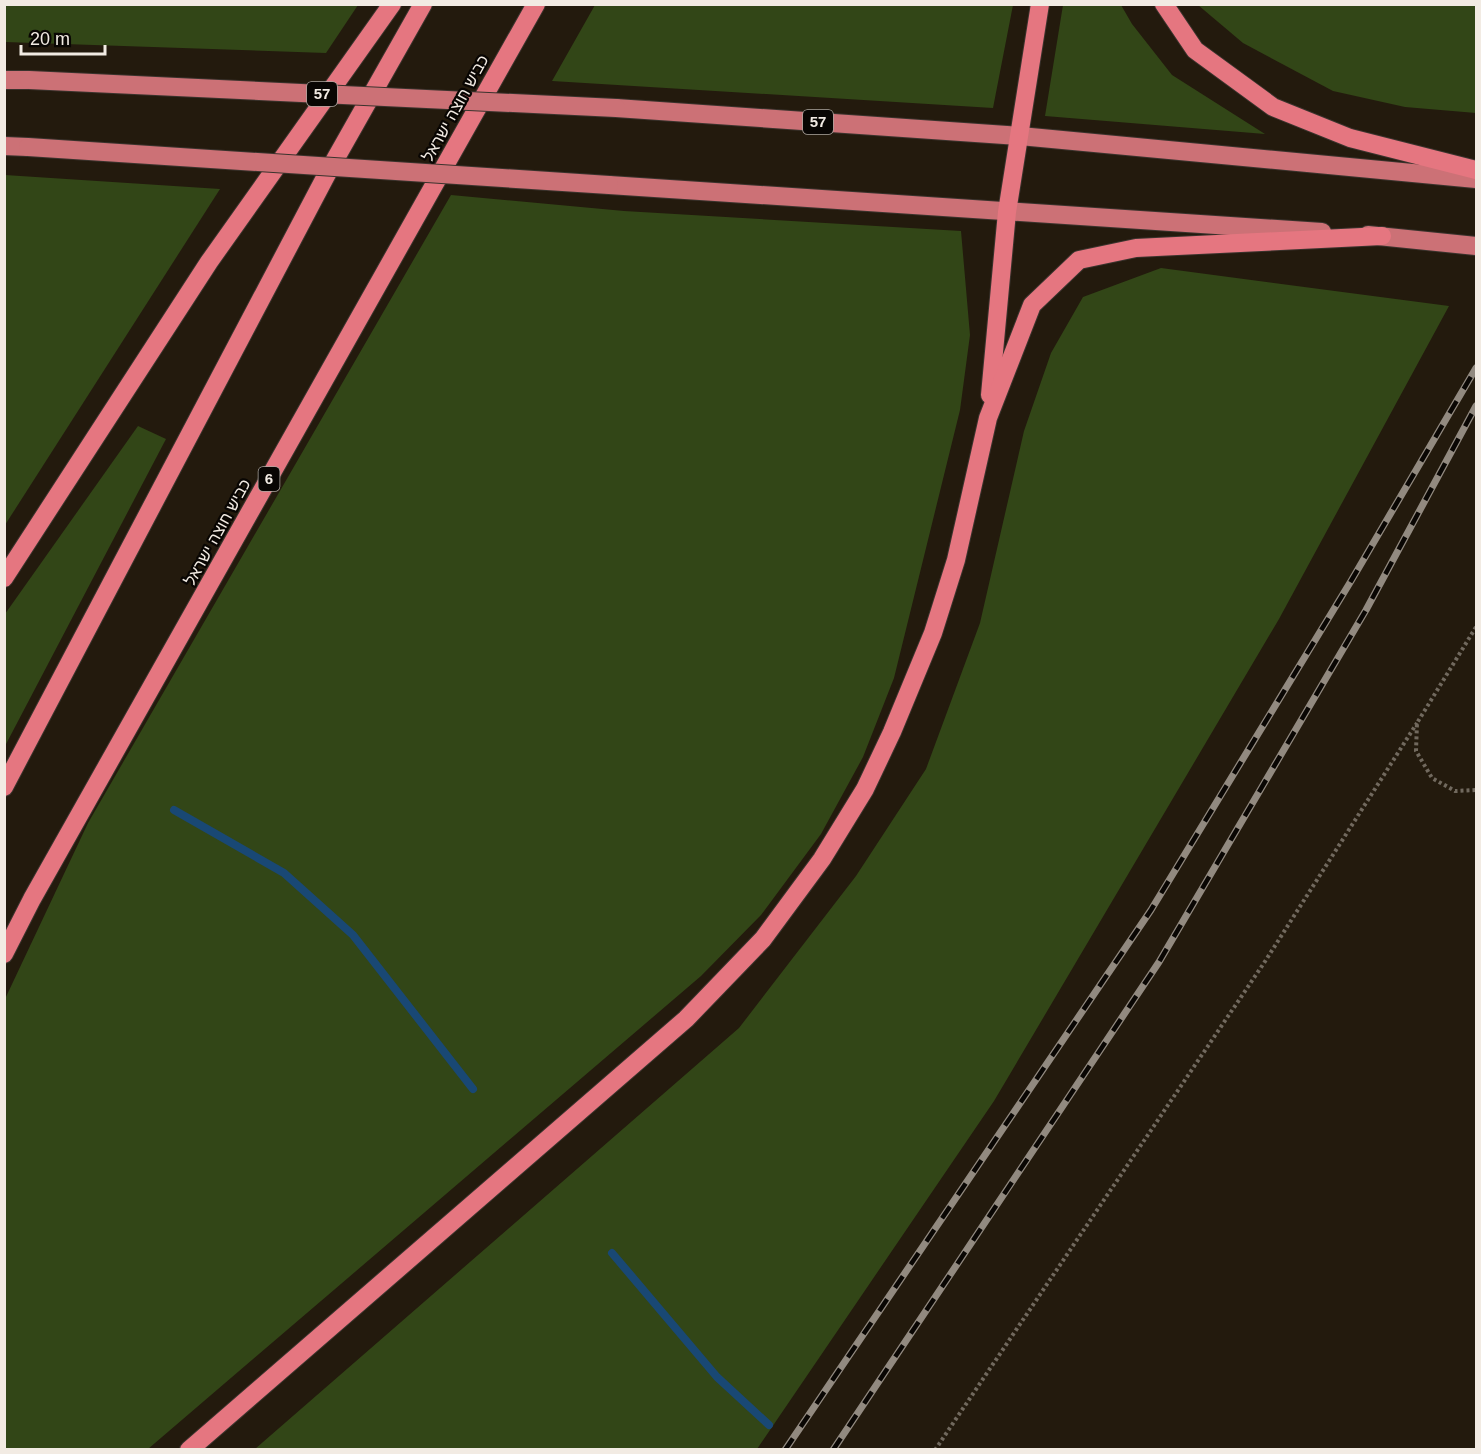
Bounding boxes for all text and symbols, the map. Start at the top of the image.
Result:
scale bar [21,18,105,56]
text: 20 m [30,29,70,49]
street label: כביש חוצה ישראל [419,52,492,164]
road number: 57 [307,82,337,106]
road number: 57 [803,110,833,134]
road number: 6 [258,467,280,491]
street label: כביש חוצה ישראל [181,476,254,588]

